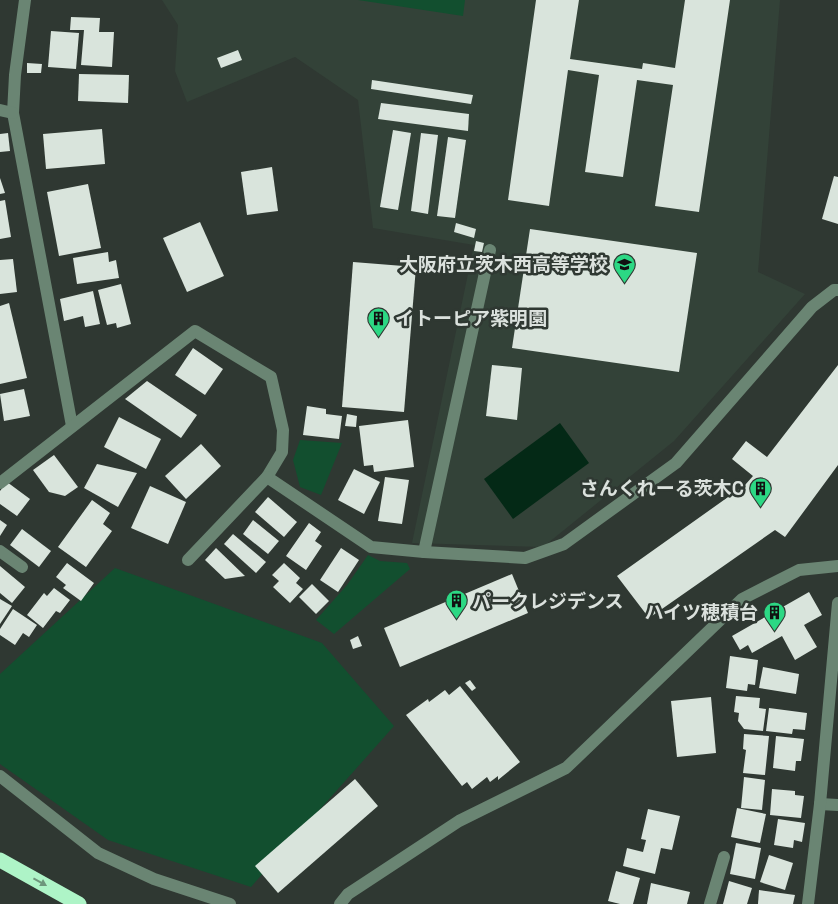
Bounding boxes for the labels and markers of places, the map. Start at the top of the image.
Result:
place label: 大阪府立茨木西高等学校 [399,252,608,277]
school or university icon: 大阪府立茨木西高等学校 [612,252,636,283]
building icon: イトーピア紫明園 [367,306,391,337]
place label: イトーピア紫明園 [395,306,547,331]
place label: さんくれーる茨木C [580,476,744,501]
building icon: さんくれーる茨木C [748,476,772,507]
building icon: パークレジデンス [444,589,468,620]
place label: パークレジデンス [472,589,624,614]
place label: ハイツ穂積台 [644,600,758,625]
building icon: ハイツ穂積台 [762,600,786,631]

